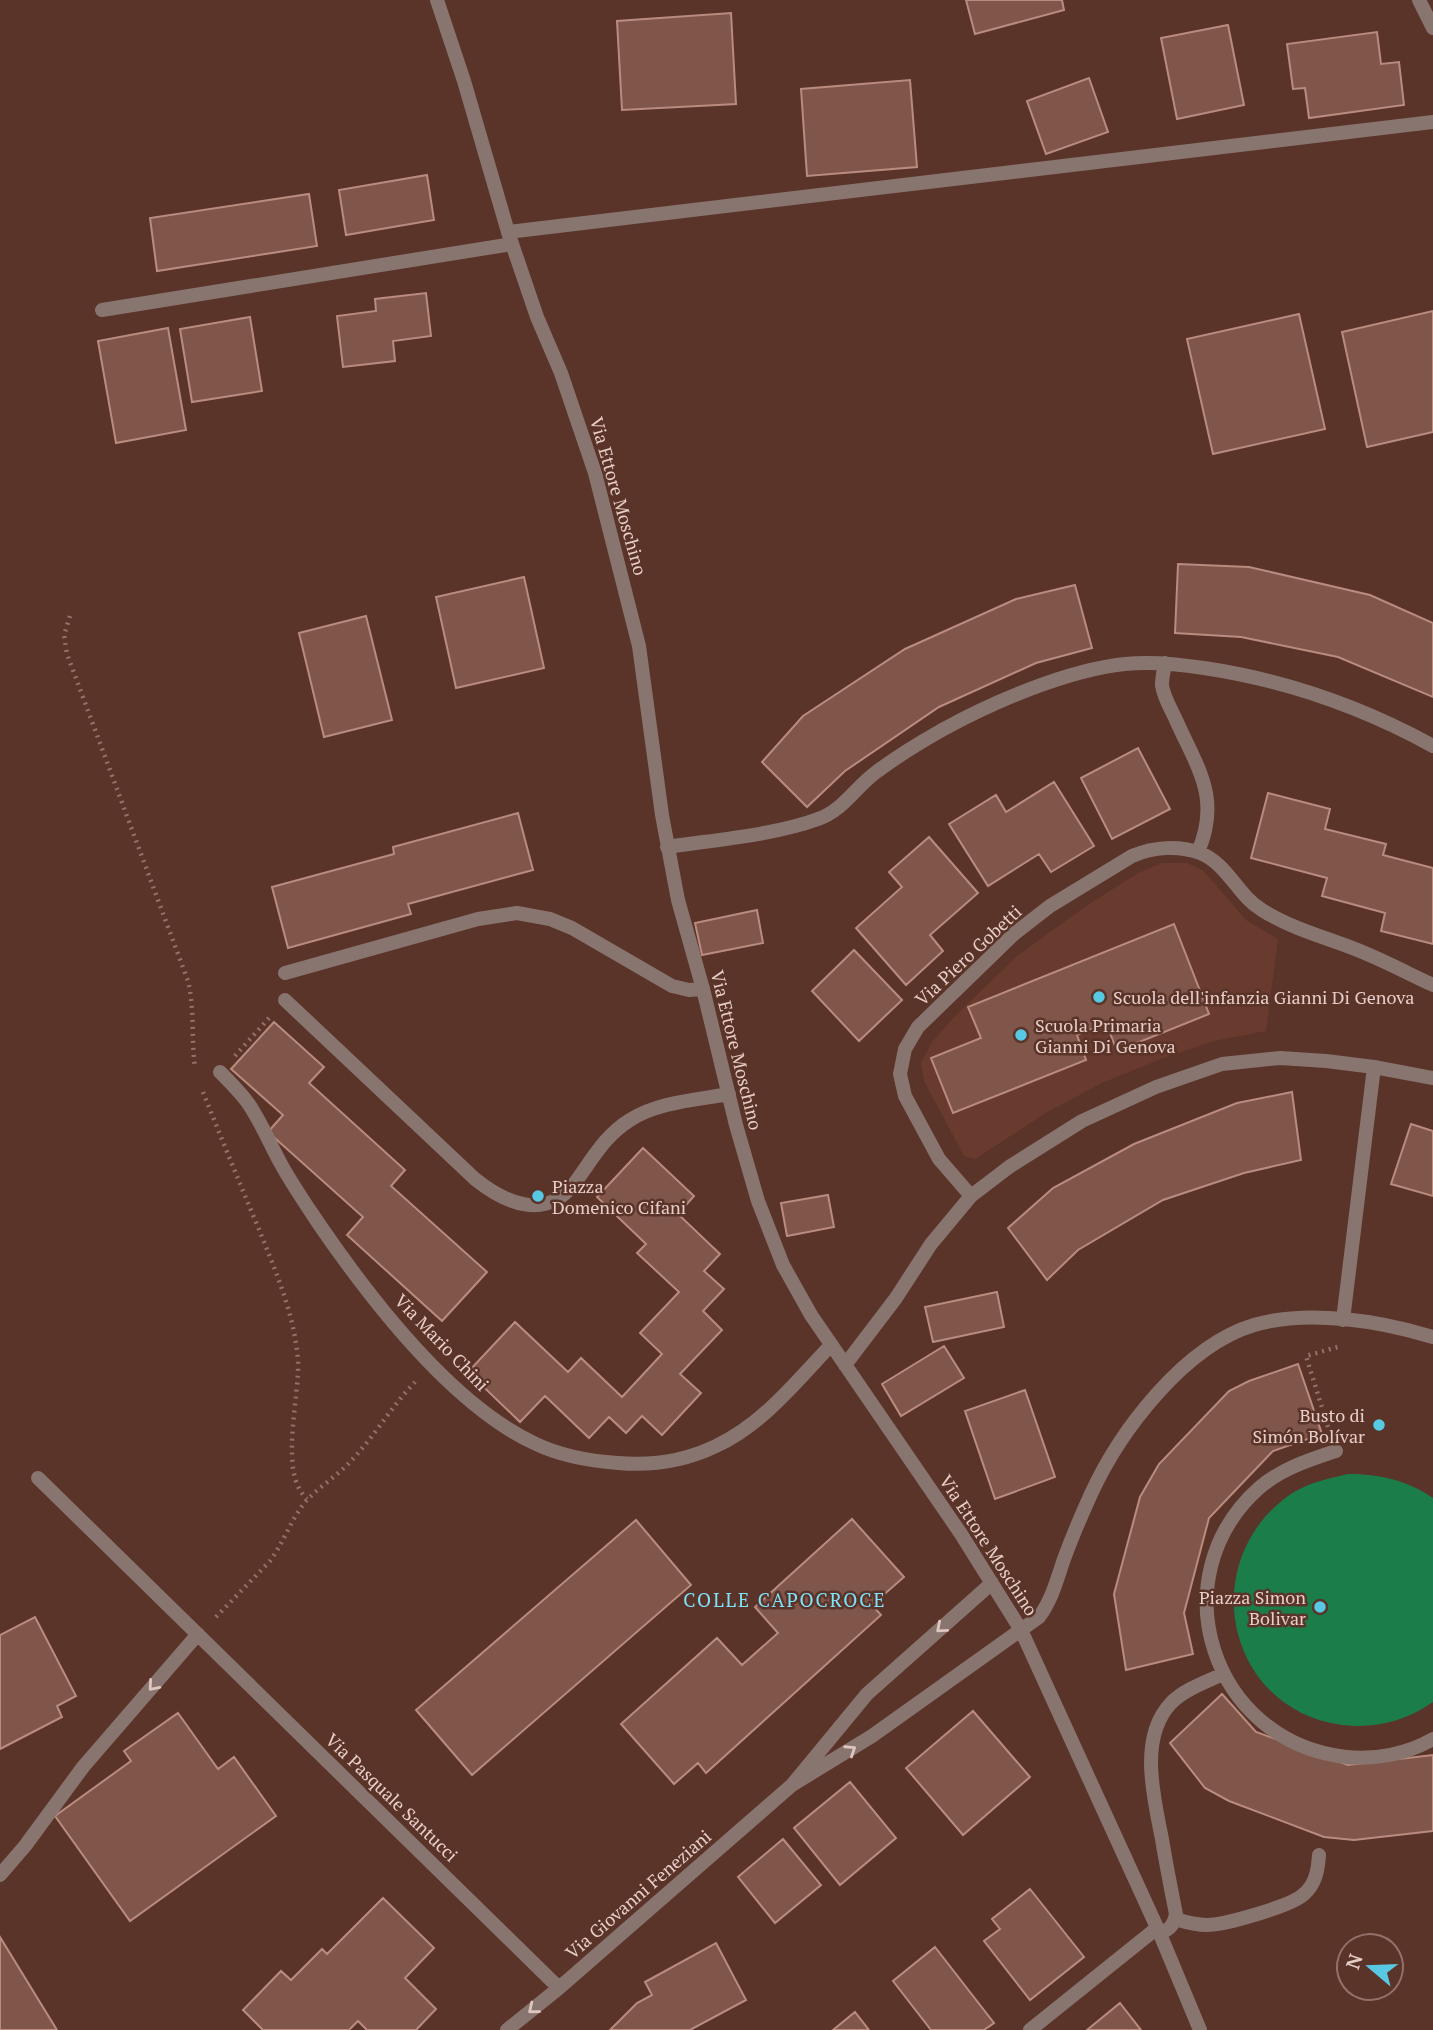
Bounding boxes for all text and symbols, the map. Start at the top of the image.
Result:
street label: Via Ettore Moschino [585,414,653,578]
street label: Via Piero Gobetti [910,899,1026,1011]
street label: Via Ettore Moschino [706,968,768,1132]
place label: Scuola dell'infanzia Gianni Di Genova [1113,985,1414,1009]
marker: Scuola dell'infanzia Gianni Di Genova [1091,989,1107,1005]
place label: Scuola Primaria Gianni Di Genova [1035,1013,1176,1058]
marker: Scuola Primaria Gianni Di Genova [1013,1027,1029,1043]
place label: Piazza Domenico Cifani [552,1174,686,1219]
marker: Piazza Domenico Cifani [530,1188,546,1204]
street label: Via Mario Chini [390,1288,494,1396]
place label: Busto di Simón Bolívar [1252,1403,1365,1448]
marker: Busto di Simón Bolívar [1371,1417,1387,1433]
street label: Via Ettore Moschino [934,1470,1044,1620]
place label: Piazza Simon Bolivar [1199,1585,1306,1630]
district label: COLLE CAPOCROCE [683,1587,887,1612]
marker: Piazza Simon Bolivar [1312,1599,1328,1615]
one-way arrow [936,1620,949,1632]
one-way arrow [149,1678,161,1691]
street label: Via Pasquale Santucci [321,1728,463,1866]
one-way arrow [843,1745,856,1758]
street label: Via Giovanni Feneziani [560,1824,716,1964]
north arrow [1335,1932,1405,2002]
text: N [1339,1950,1368,1972]
one-way arrow [529,2001,542,2013]

